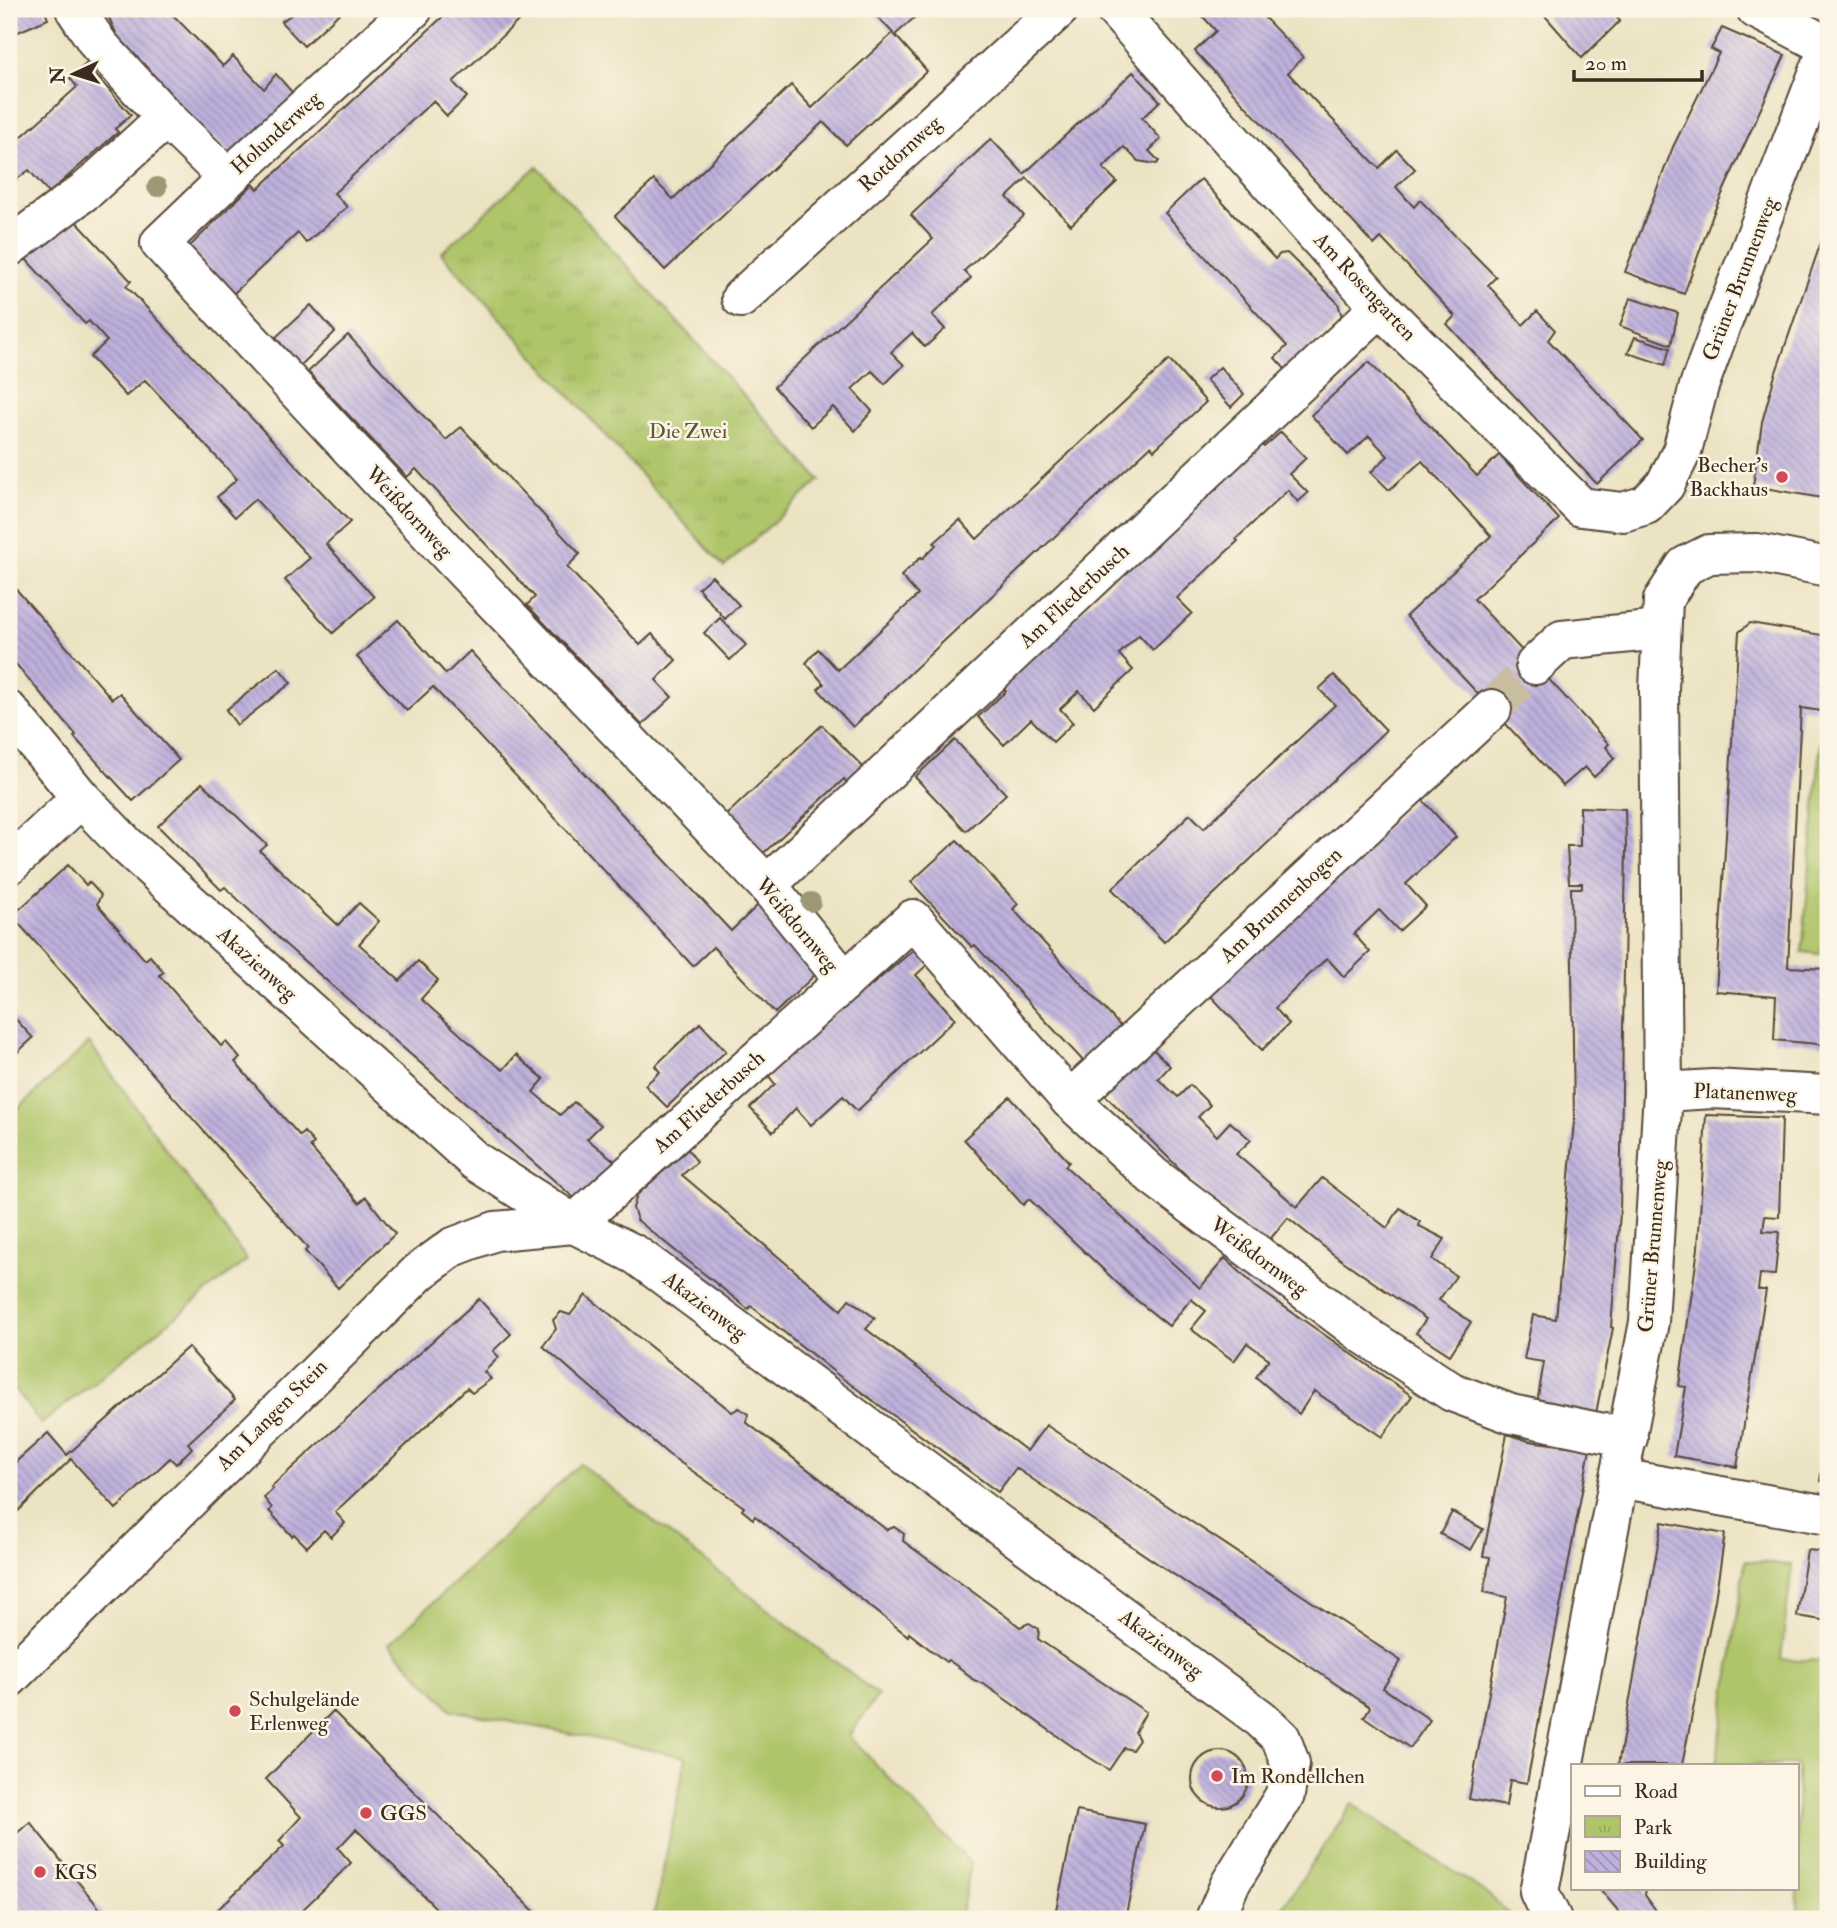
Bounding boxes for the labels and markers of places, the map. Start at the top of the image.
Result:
place label: Becher's Backhaus [1689,452,1768,503]
marker: Becher's Backhaus [1774,469,1790,485]
place label: Schulgelände Erlenweg [249,1686,359,1737]
marker: Schulgelände Erlenweg [227,1703,243,1719]
place label: Im Rondellchen [1231,1763,1365,1790]
marker: Im Rondellchen [1209,1768,1225,1784]
place label: GGS [380,1800,427,1827]
marker: GGS [358,1805,374,1821]
place label: KGS [54,1859,97,1886]
marker: KGS [32,1864,48,1880]

